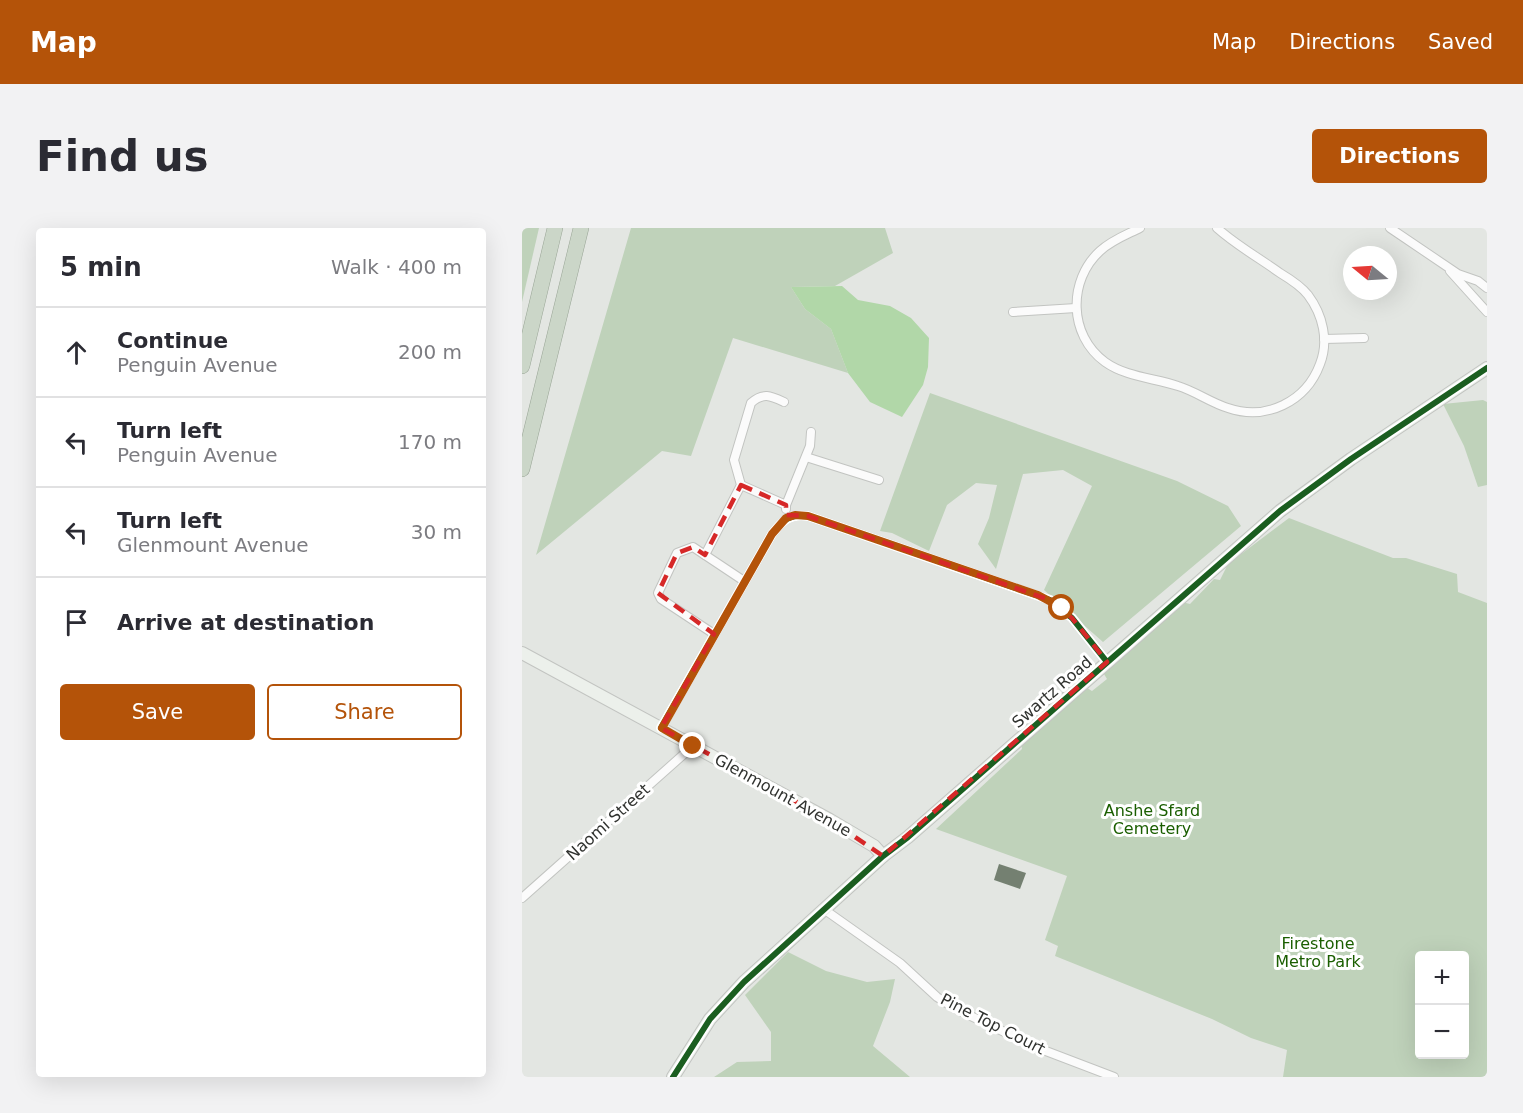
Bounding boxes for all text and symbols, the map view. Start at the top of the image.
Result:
text: Map [30,26,97,59]
text: Map [1212,30,1256,54]
text: Directions [1289,30,1395,54]
text: Saved [1428,30,1493,54]
button: Directions [1312,129,1487,183]
text: Find us [36,132,209,181]
north arrow [1343,246,1397,300]
text: 5 min [60,252,142,282]
text: Walk · 400 m [331,255,462,279]
text: Continue [117,328,228,353]
icon: ahead [60,336,93,369]
text: 200 m [398,340,462,364]
text: Penguin Avenue [117,353,278,377]
text: Turn left [117,418,222,443]
icon: left [60,426,93,459]
text: 170 m [398,430,462,454]
text: Penguin Avenue [117,443,278,467]
text: Turn left [117,508,222,533]
icon: left [60,516,93,549]
text: 30 m [411,520,462,544]
text: Glenmount Avenue [117,533,309,557]
route start [1048,594,1074,620]
icon: arrive [60,606,93,639]
text: Arrive at destination [117,610,374,635]
street label: Swartz Road [1008,652,1096,732]
button: Save [60,684,255,740]
button: Share [267,684,462,740]
route end [679,732,705,758]
street label: Glenmount Avenue [711,750,855,840]
street label: Naomi Street [563,780,653,864]
park label: Anshe Sfard Cemetery [1104,801,1200,838]
park label: Firestone Metro Park [1275,934,1362,971]
map controls [1415,951,1469,1059]
button: + [1415,951,1469,1005]
street label: Pine Top Court [938,989,1048,1059]
button: − [1415,1005,1469,1059]

